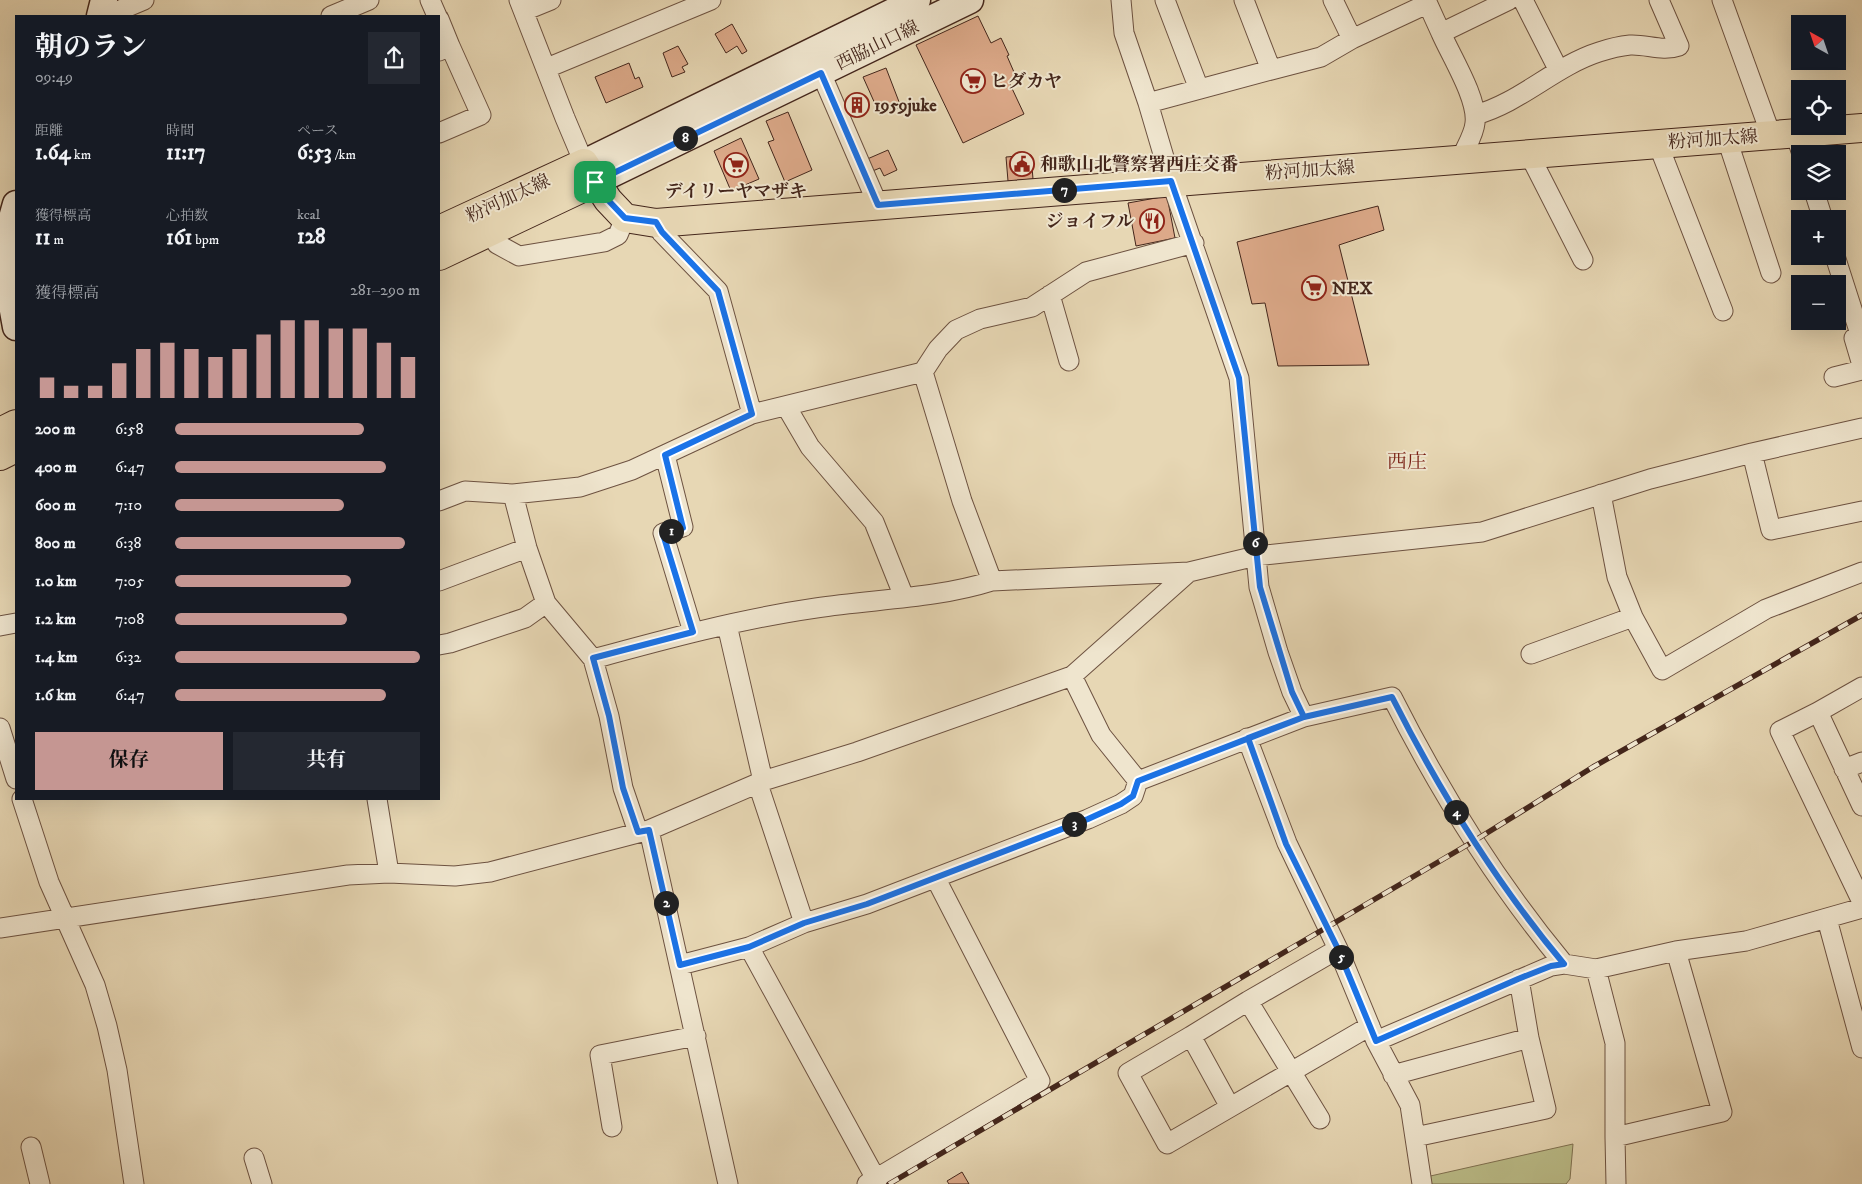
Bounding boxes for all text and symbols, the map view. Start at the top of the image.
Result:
north arrow [1791,15,1846,70]
map controls [1791,15,1846,330]
street label: 西脇山口線 [832,16,923,76]
text: 朝のラン [35,30,147,65]
button: share [368,32,420,84]
text: 09:49 [35,67,73,87]
supermarket icon: ヒダカヤ [960,68,986,94]
place label: ヒダカヤ [990,71,1062,93]
button: locate [1791,80,1846,135]
building icon: 1959juke [844,92,870,118]
place label: 1959juke [874,95,937,117]
text: 距離 [35,122,63,140]
text: 時間 [166,122,194,140]
text: ペース [297,122,338,140]
pin: 8 [672,126,698,150]
street label: 粉河加太線 [1667,126,1759,154]
text: 8 [682,129,689,147]
text: 1.64 [35,140,71,166]
text: 11:17 [166,140,206,166]
text: 6:53 [297,140,332,166]
button: layers [1791,145,1846,200]
text: km [71,146,91,164]
text: /km [332,146,356,164]
public building icon: 和歌山北警察署西庄交番 [1009,151,1035,177]
supermarket icon: デイリーヤマザキ [723,152,749,178]
place label: 和歌山北警察署西庄交番 [1040,154,1238,176]
street label: 粉河加太線 [1264,157,1356,185]
pin [574,161,616,203]
icon: arrive [581,168,609,196]
street label: 粉河加太線 [463,170,554,228]
pin: 7 [1052,178,1076,202]
place label: デイリーヤマザキ [665,181,807,203]
text: 7 [1061,181,1068,199]
text: kcal [297,206,320,224]
text: 獲得標高 [35,207,91,225]
text: 心拍数 [166,207,208,225]
restaurant icon: ジョイフル [1139,208,1165,234]
button: + [1791,210,1846,265]
place label: ジョイフル [1046,211,1134,233]
text: 128 [297,224,326,250]
text: 11 [35,225,50,251]
text: 161 [166,225,192,251]
text: m [50,231,64,249]
text: bpm [192,231,219,249]
supermarket icon: NEX [1301,275,1327,301]
button: − [1791,275,1846,330]
place label: NEX [1332,278,1374,300]
text: 281–290 m [350,280,420,300]
text: 獲得標高 [35,283,99,303]
text: 200 m [35,419,76,439]
text: 6:58 [115,419,143,439]
district label: 西庄 [1387,450,1427,475]
text: 400 m [35,457,77,477]
text: 6:47 [115,457,145,477]
text: 600 m [35,495,76,515]
text: 7:10 [115,495,142,515]
pin: 1 [658,518,684,544]
text: 1 [669,522,674,540]
pin: 6 [1242,530,1268,556]
text: 800 m [35,533,76,553]
text: 6:38 [115,533,141,553]
text: 6 [1252,534,1259,552]
text: 1.0 km [35,571,77,591]
text: 7:05 [115,571,144,591]
text: 1.2 km [35,609,76,629]
text: 7:08 [115,609,144,629]
text: 1.4 km [35,647,77,667]
text: 6:32 [115,647,141,667]
text: 1.6 km [35,685,76,705]
text: 6:47 [115,685,145,705]
button: 保存 [35,732,223,790]
button: 共有 [233,732,420,790]
pin: 4 [1444,800,1468,824]
text: 4 [1452,803,1461,821]
pin: 3 [1062,812,1086,836]
text: 3 [1072,815,1077,833]
pin: 2 [654,890,678,916]
text: 2 [663,894,670,912]
pin: 5 [1328,944,1354,970]
text: 5 [1338,948,1345,966]

